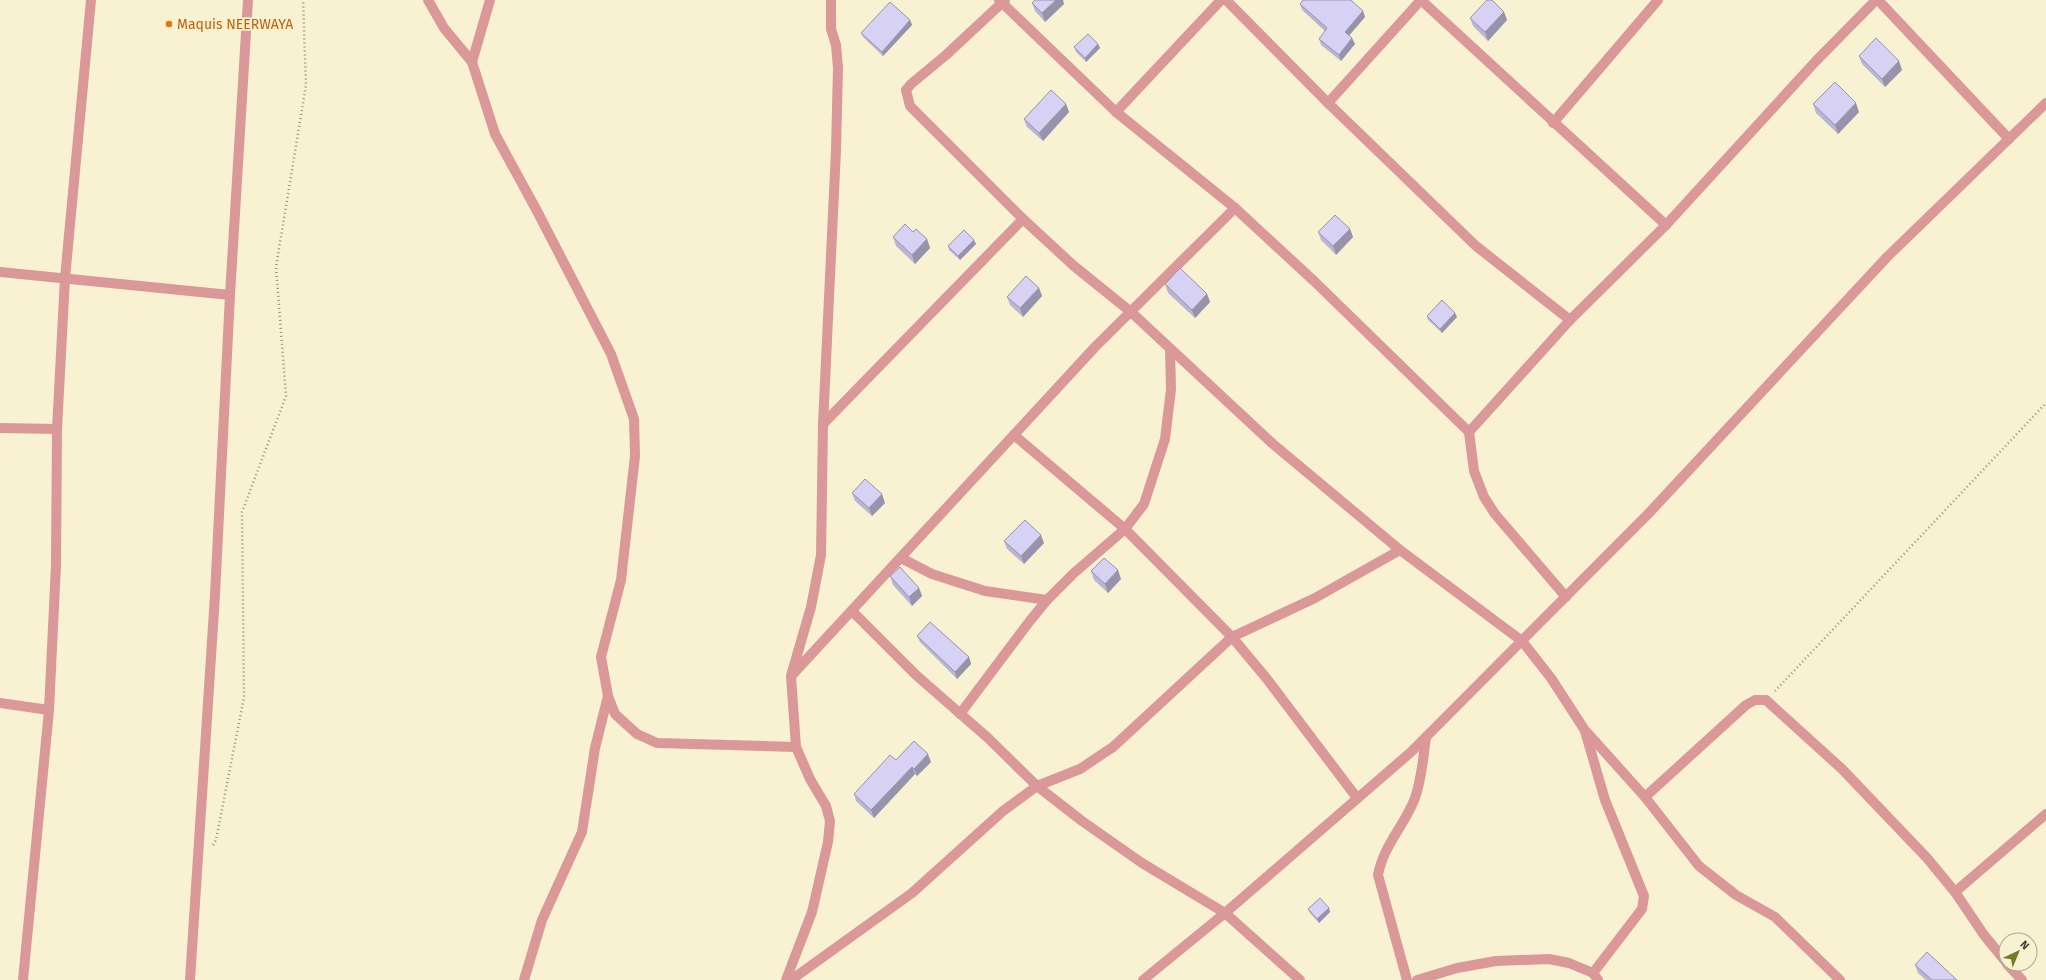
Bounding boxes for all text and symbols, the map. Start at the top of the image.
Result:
place label: Maquis NEERWAYA [177,16,293,33]
marker: Maquis NEERWAYA [164,19,174,29]
north arrow [1998,932,2038,972]
text: N [2017,938,2032,952]

